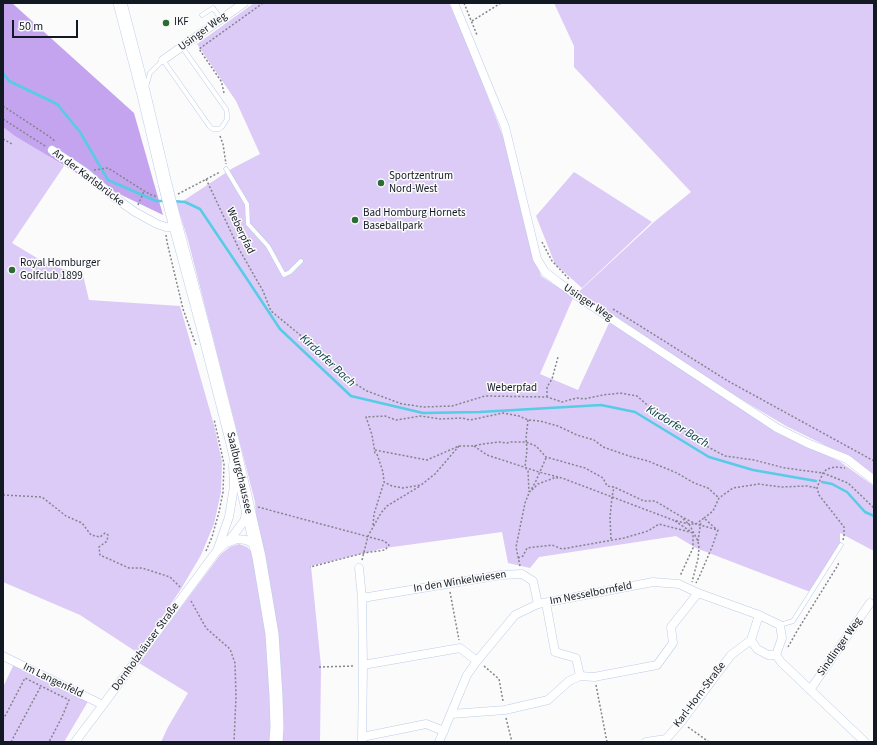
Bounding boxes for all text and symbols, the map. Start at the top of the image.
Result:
street label: Usinger Weg [176,10,230,54]
scale bar [14,12,80,38]
place label: IKF [174,16,189,30]
text: 50 m [19,18,43,35]
marker: IKF [161,18,171,28]
street label: An der Karlsbrücke [49,147,127,209]
place label: Sportzentrum Nord-West [389,170,453,196]
marker: Sportzentrum Nord-West [376,178,386,188]
street label: Weberpfad [223,206,257,256]
place label: Bad Homburg Hornets Baseballpark [363,207,466,233]
marker: Bad Homburg Hornets Baseballpark [350,215,360,225]
place label: Royal Homburger Golfclub 1899 [20,257,100,283]
marker: Royal Homburger Golfclub 1899 [7,265,17,275]
street label: Usinger Weg [561,282,615,324]
water label: Kirdorfer Bach [296,332,358,390]
street label: Weberpfad [487,382,537,396]
water label: Kirdorfer Bach [643,403,711,451]
street label: Saalburgchaussee [223,431,255,515]
street label: In den Winkelwiesen [413,568,507,596]
street label: Im Nesselbornfeld [549,580,633,608]
street label: Dornholzhäuser Straße [110,600,182,694]
street label: Sindlinger Weg [815,615,865,679]
street label: Karl-Horn-Straße [671,660,729,730]
street label: Im Langenfeld [21,661,85,701]

